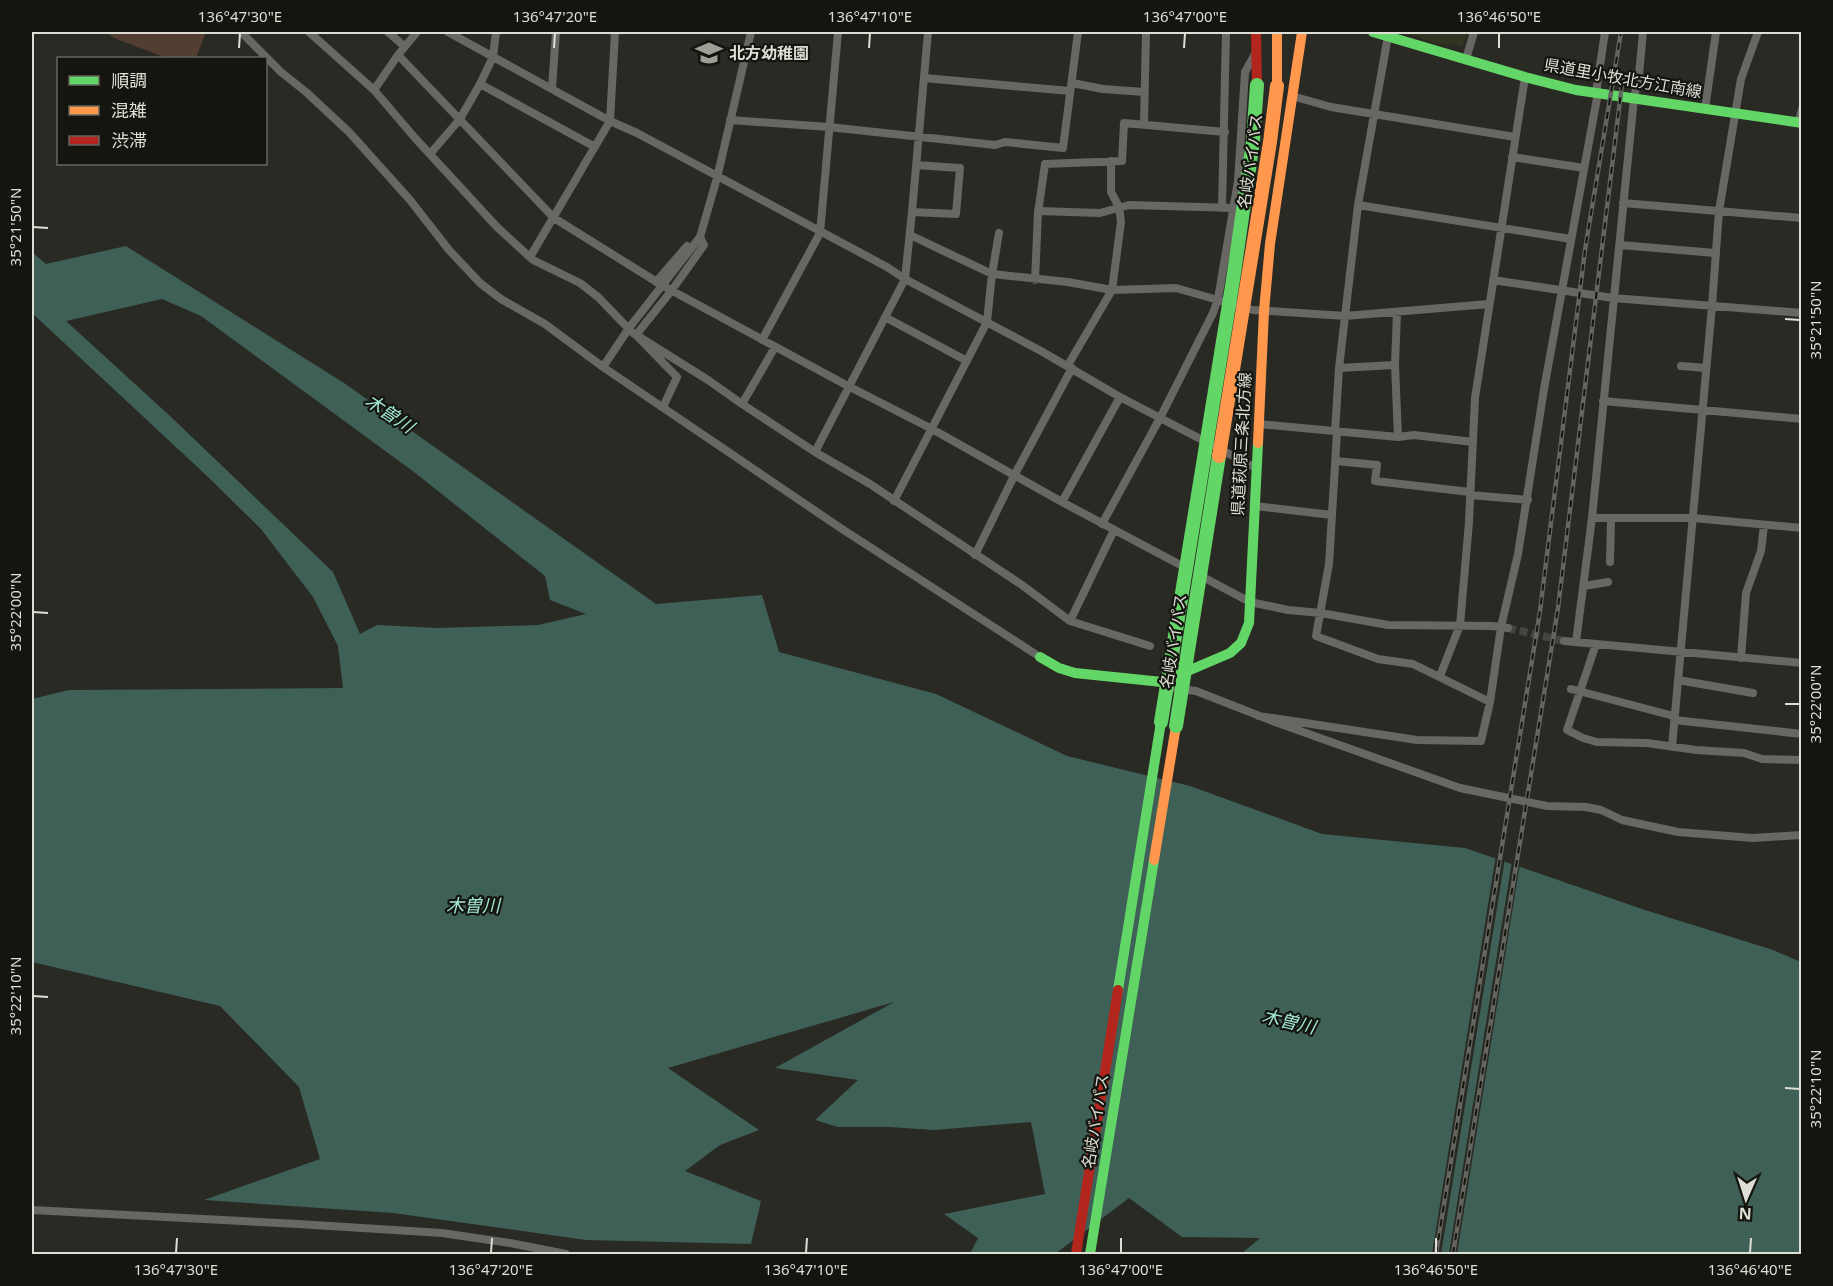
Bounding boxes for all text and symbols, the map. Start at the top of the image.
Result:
text: 136°47'30"E [198,6,282,26]
text: 136°47'20"E [513,6,597,26]
text: 136°47'10"E [828,6,912,26]
text: 136°47'00"E [1143,6,1227,26]
text: 136°46'50"E [1457,6,1541,26]
school or university icon: 北方幼稚園 [694,38,724,68]
place label: 北方幼稚園 [729,42,809,64]
street label: 県道里小牧北方江南線 [1542,53,1704,103]
legend [57,57,267,165]
text: 順調 [111,68,147,92]
text: 混雑 [111,98,147,122]
street label: 名岐バイパス [1232,112,1268,210]
text: 渋滞 [111,128,147,152]
text: 35°21'50"N [5,188,25,266]
text: 35°21'50"N [1805,281,1825,359]
street label: 県道萩原三条北方線 [1226,372,1256,516]
water label: 木曽川 [361,388,421,439]
text: 35°22'00"N [5,573,25,651]
street label: 名岐バイパス [1155,592,1191,690]
text: 35°22'00"N [1805,665,1825,743]
water label: 木曽川 [446,893,502,917]
text: 35°22'10"N [5,957,25,1035]
water label: 木曽川 [1260,1003,1320,1039]
text: 35°22'10"N [1805,1050,1825,1128]
street label: 名岐バイパス [1077,1072,1113,1170]
north arrow [1716,1169,1776,1229]
text: N [1738,1203,1752,1225]
text: 136°47'30"E [134,1259,218,1279]
text: 136°47'20"E [449,1259,533,1279]
text: 136°47'10"E [764,1259,848,1279]
text: 136°47'00"E [1079,1259,1163,1279]
text: 136°46'50"E [1394,1259,1478,1279]
text: 136°46'40"E [1708,1259,1792,1279]

